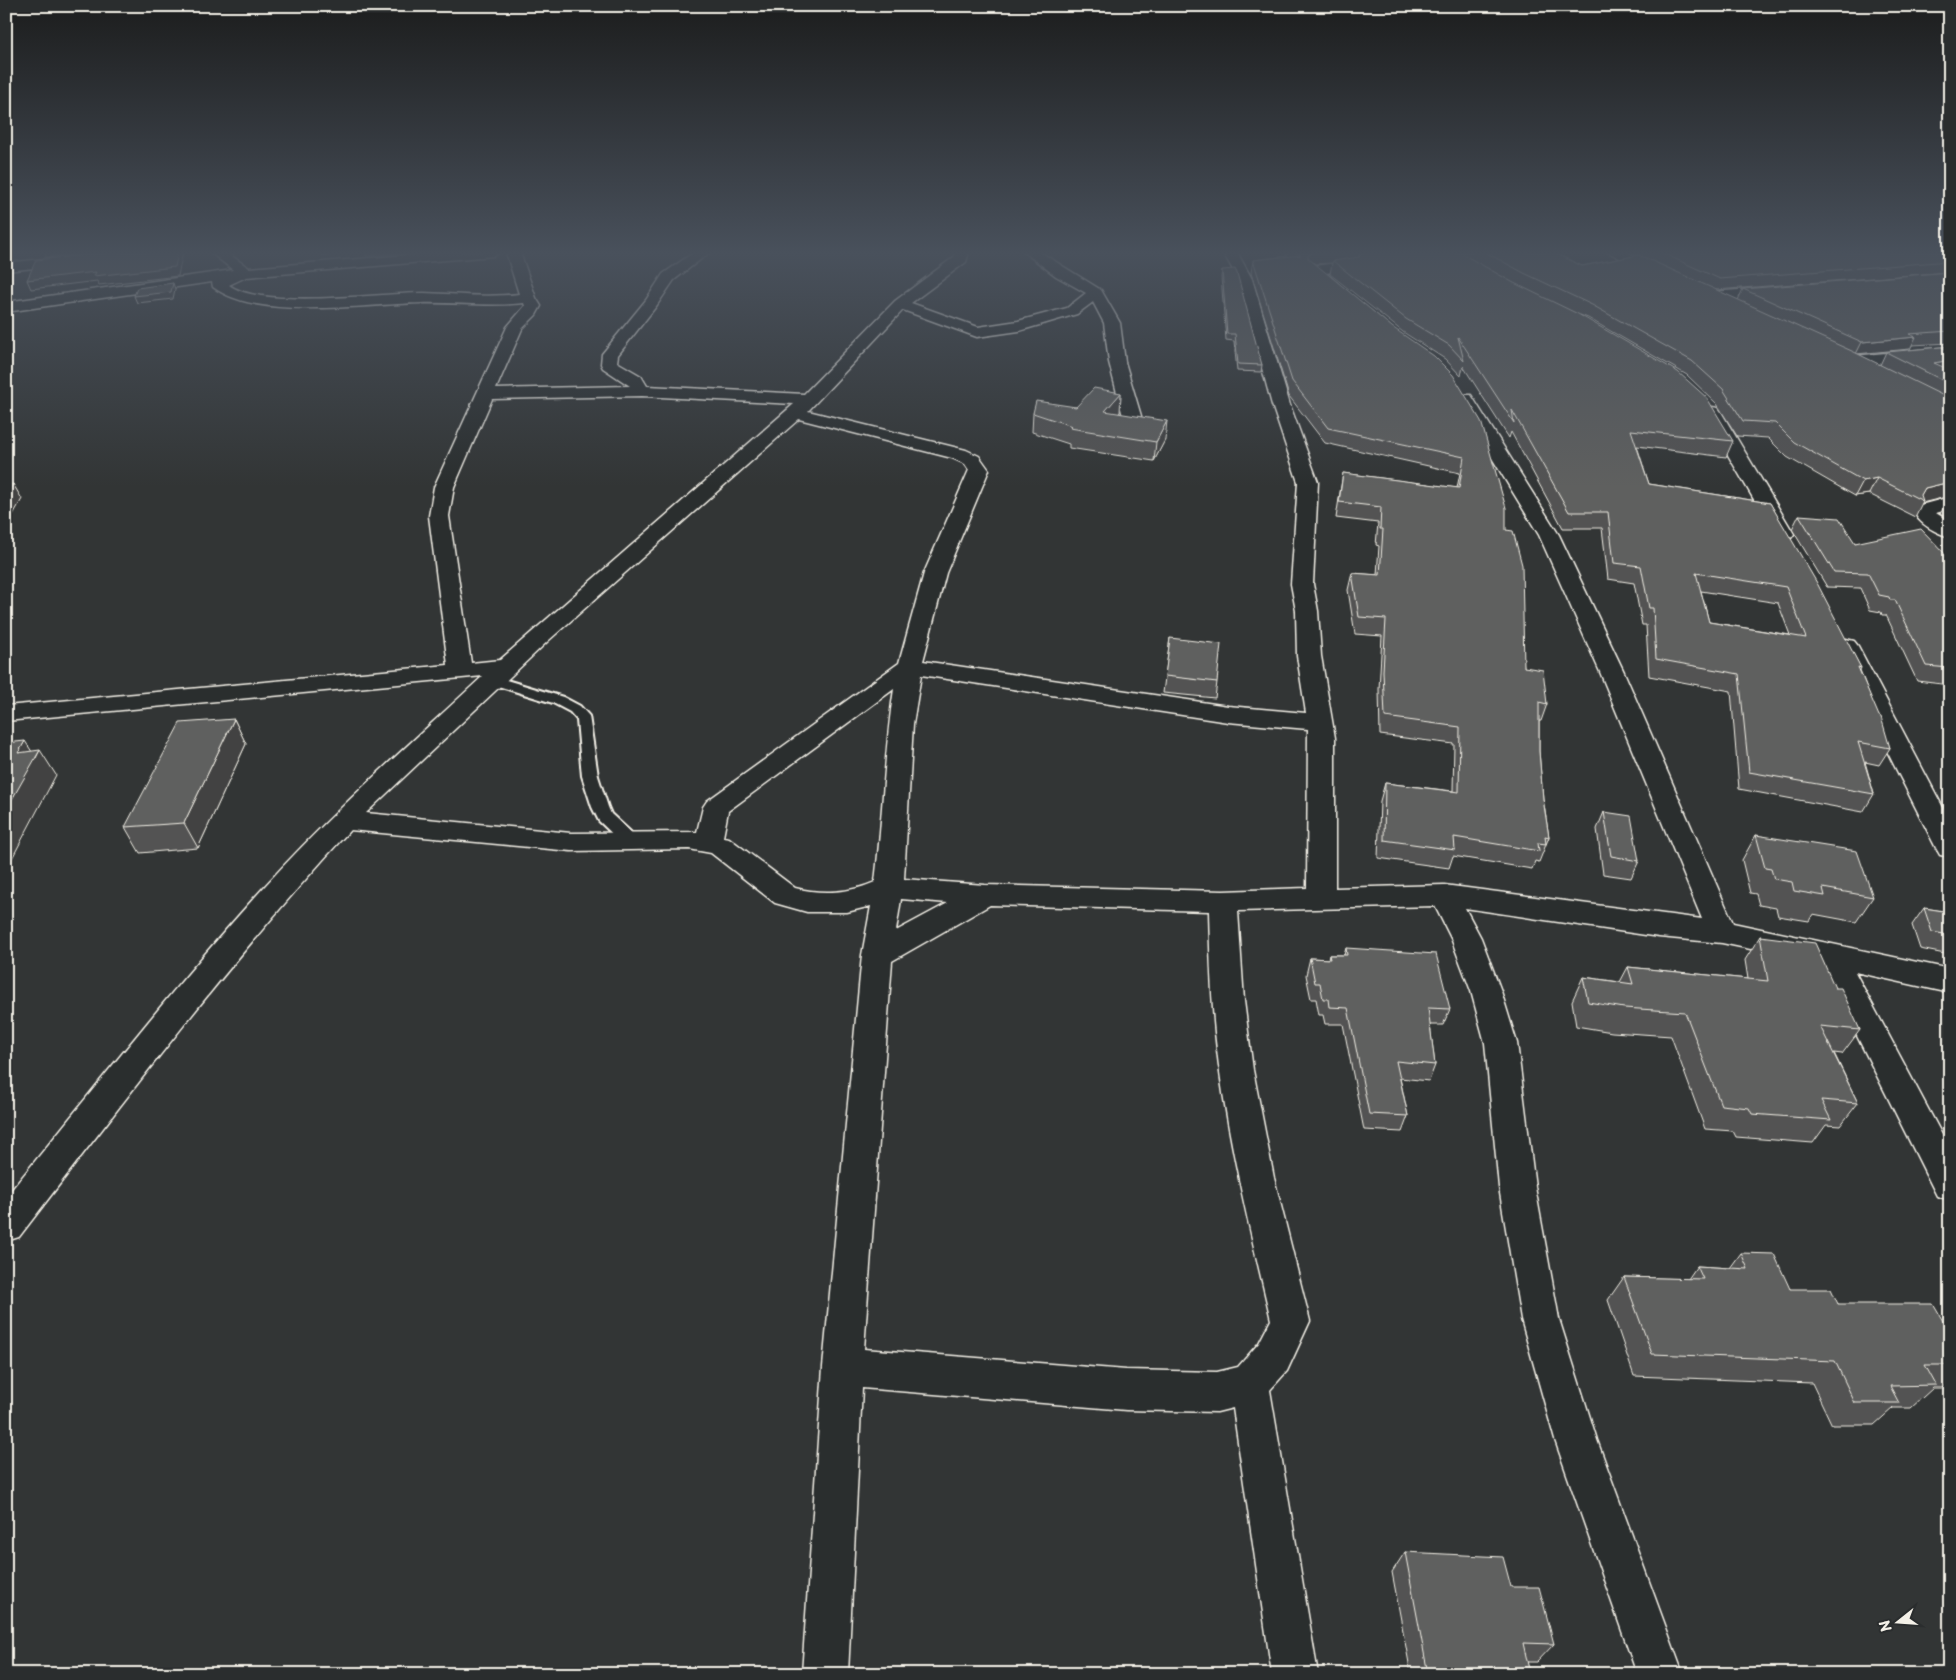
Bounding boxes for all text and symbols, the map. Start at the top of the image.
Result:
north arrow [1874,1598,1924,1648]
text: N [1873,1618,1897,1634]

